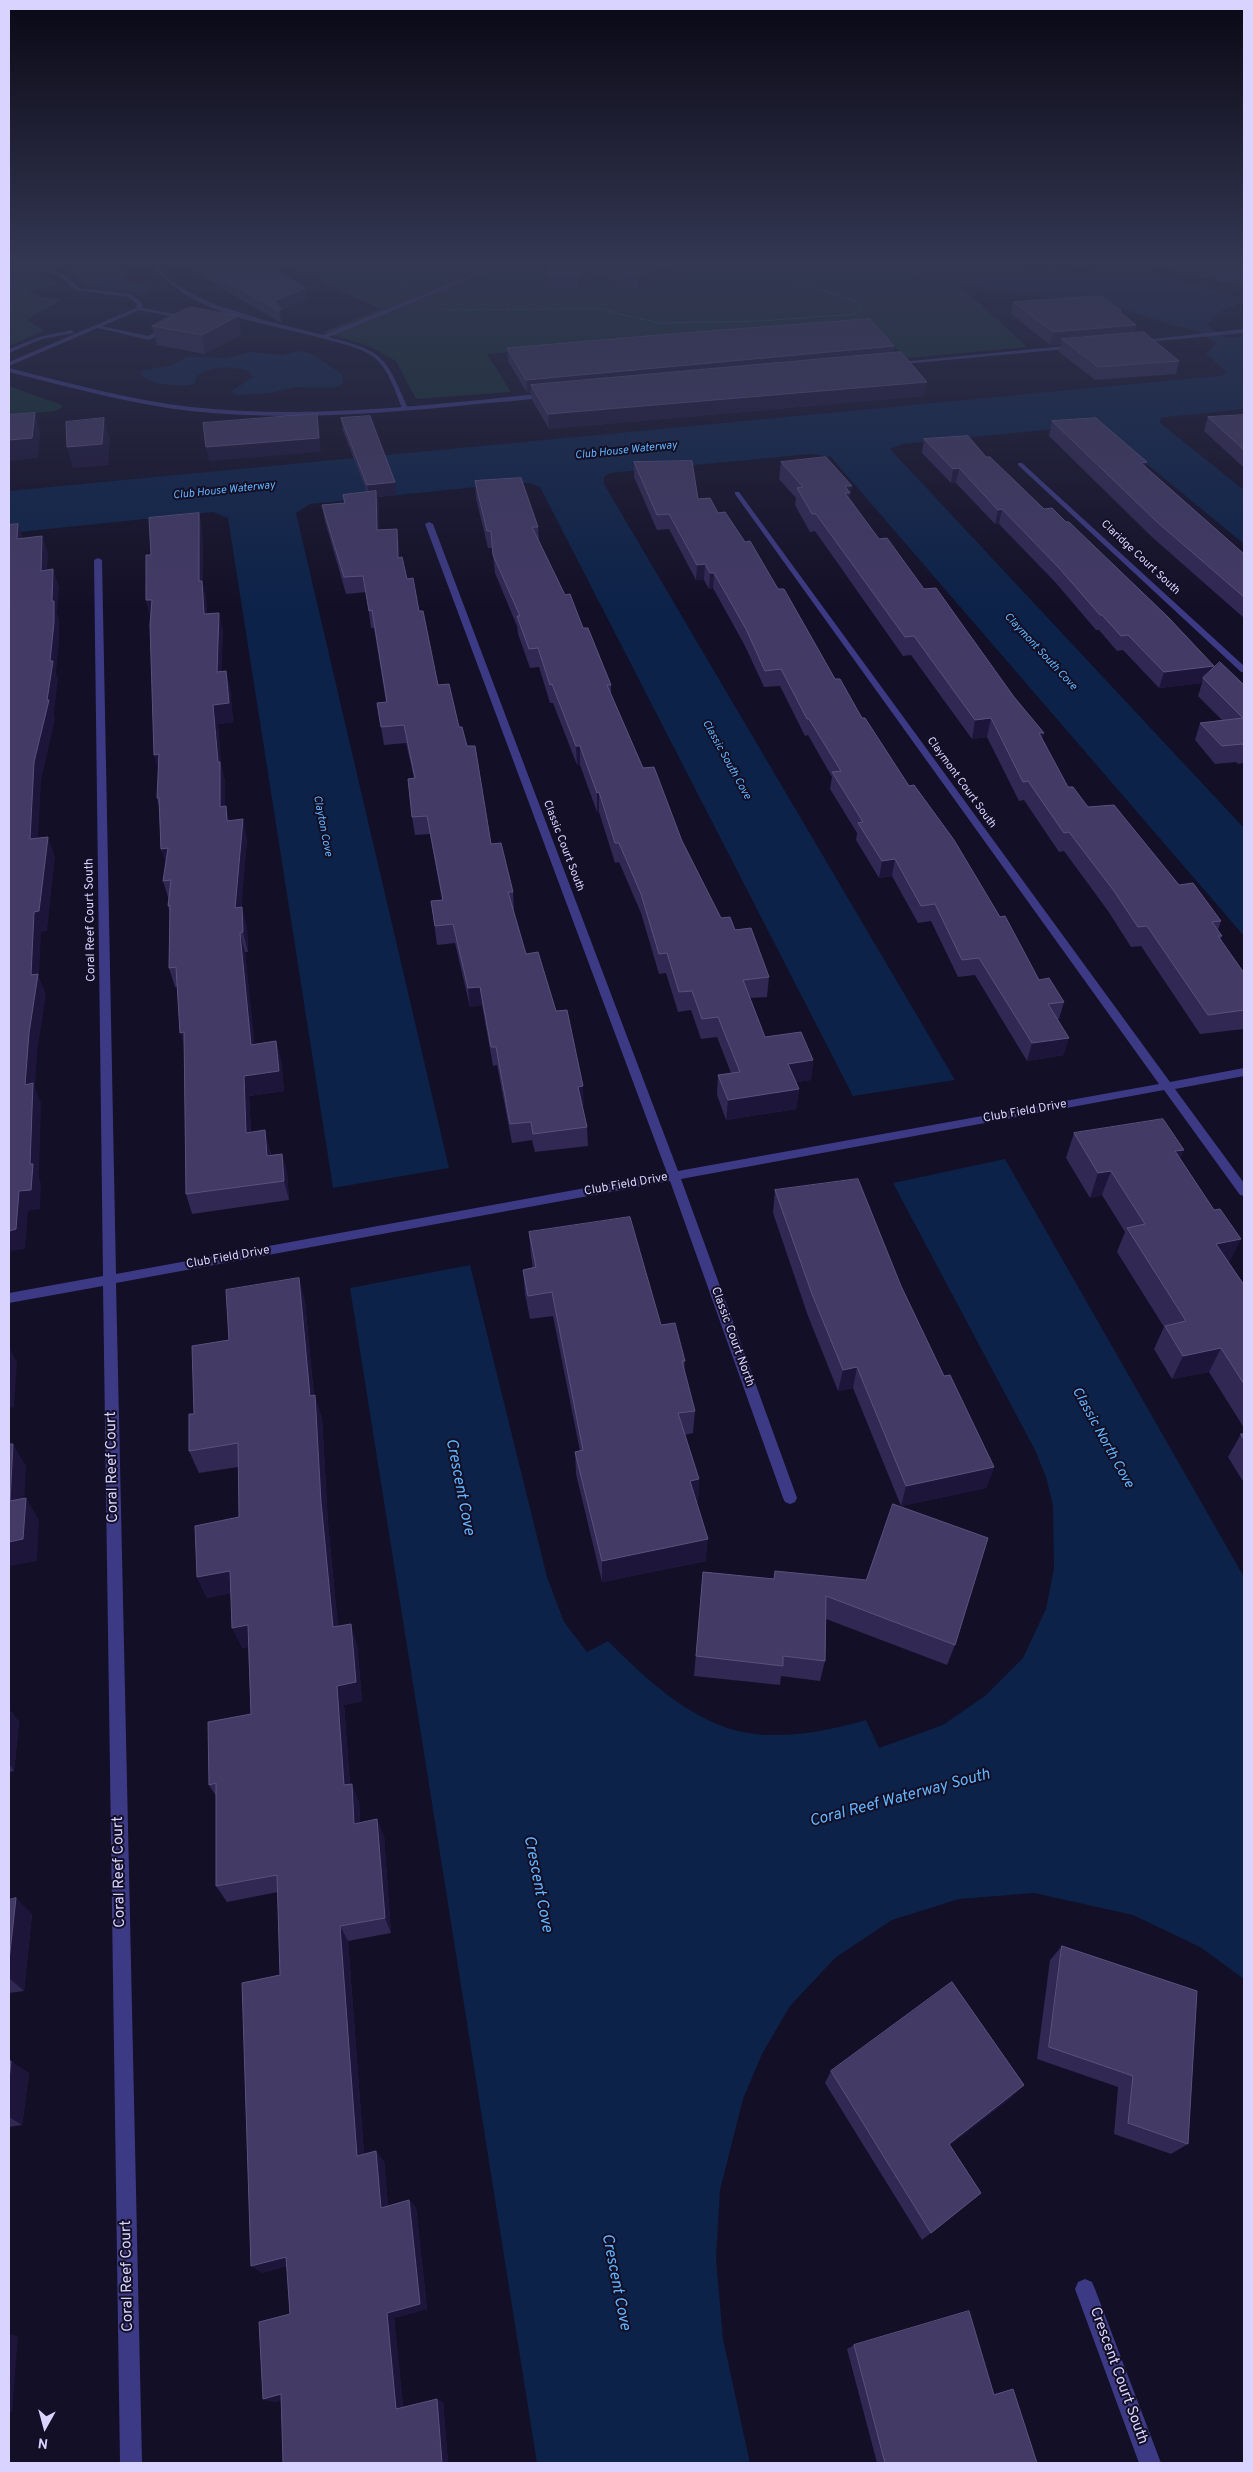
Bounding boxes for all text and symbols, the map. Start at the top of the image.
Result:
water label: Club House Waterway [574,439,678,463]
water label: Club House Waterway [172,479,276,503]
street label: Claridge Court South [1098,518,1182,598]
water label: Claymont South Cove [1001,611,1079,693]
water label: Classic South Cove [699,718,753,802]
street label: Claymont Court South [923,735,999,831]
water label: Clayton Cove [310,794,334,858]
street label: Classic Court South [540,799,586,893]
street label: Coral Reef Court South [83,858,99,982]
street label: Club Field Drive [982,1098,1068,1126]
street label: Club Field Drive [583,1171,669,1199]
street label: Club Field Drive [185,1244,271,1272]
street label: Classic Court North [707,1285,757,1389]
water label: Classic North Cove [1067,1385,1137,1491]
street label: Coral Reef Court [103,1411,123,1523]
water label: Crescent Cove [440,1437,478,1537]
water label: Coral Reef Waterway South [808,1766,992,1832]
street label: Coral Reef Court [110,1816,130,1928]
water label: Crescent Cove [518,1834,556,1934]
street label: Coral Reef Court [118,2220,138,2332]
water label: Crescent Cove [596,2232,634,2332]
street label: Crescent Court South [1085,2305,1151,2447]
north arrow [20,2402,70,2452]
text: N [37,2433,49,2451]

